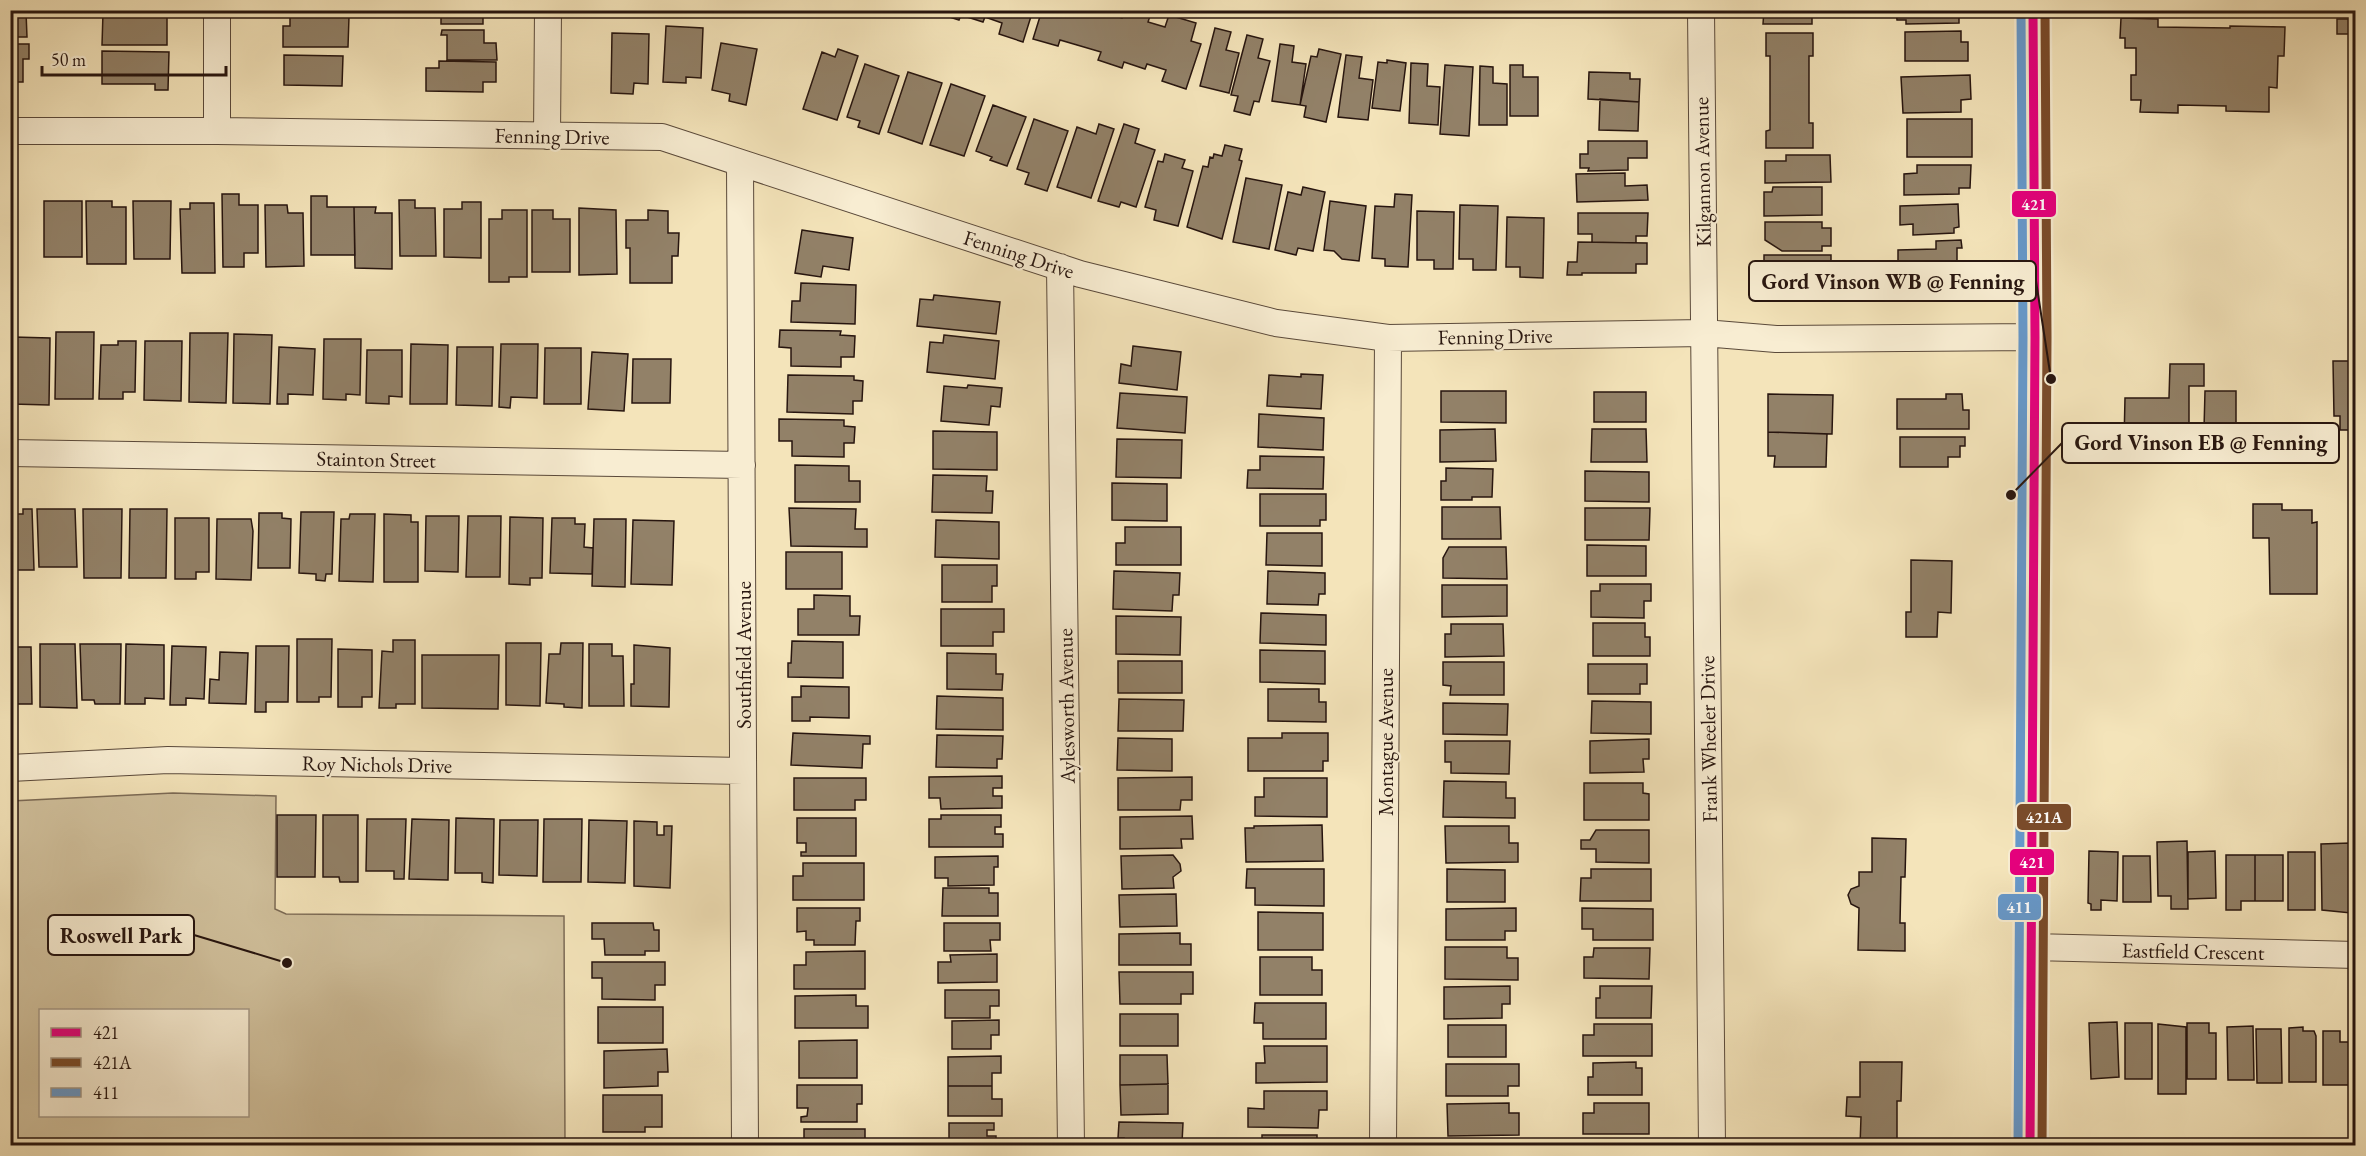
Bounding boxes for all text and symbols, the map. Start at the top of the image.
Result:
scale bar [42,39,226,77]
text: 50 m [51,48,86,71]
street label: Kilgannon Avenue [1687,97,1717,247]
street label: Fenning Drive [494,121,610,151]
line badge: 421 [2011,190,2057,218]
text: 421 [2021,194,2047,215]
street label: Fenning Drive [960,223,1078,285]
callout: Gord Vinson WB @ Fenning [1749,261,2036,301]
text: Gord Vinson WB @ Fenning [1762,267,2025,296]
street label: Fenning Drive [1437,321,1553,351]
callout: Gord Vinson EB @ Fenning [2062,423,2339,463]
text: Gord Vinson EB @ Fenning [2074,428,2329,457]
street label: Stainton Street [316,444,436,474]
street label: Southfield Avenue [730,581,757,729]
street label: Aylesworth Avenue [1051,628,1081,785]
street label: Frank Wheeler Drive [1693,655,1723,823]
street label: Montague Avenue [1372,668,1399,816]
street label: Roy Nichols Drive [302,749,452,779]
line badge: 421A [2016,803,2072,831]
text: 421A [2026,807,2063,828]
line badge: 421 [2009,848,2055,876]
text: 421 [2019,852,2045,873]
line badge: 411 [1997,893,2042,921]
text: 411 [2006,897,2032,918]
callout: Roswell Park [48,915,194,955]
text: Roswell Park [60,921,183,950]
street label: Eastfield Crescent [2121,936,2265,966]
legend [39,1009,249,1117]
text: 421 [93,1021,119,1044]
text: 421A [93,1051,132,1074]
text: 411 [93,1081,119,1104]

